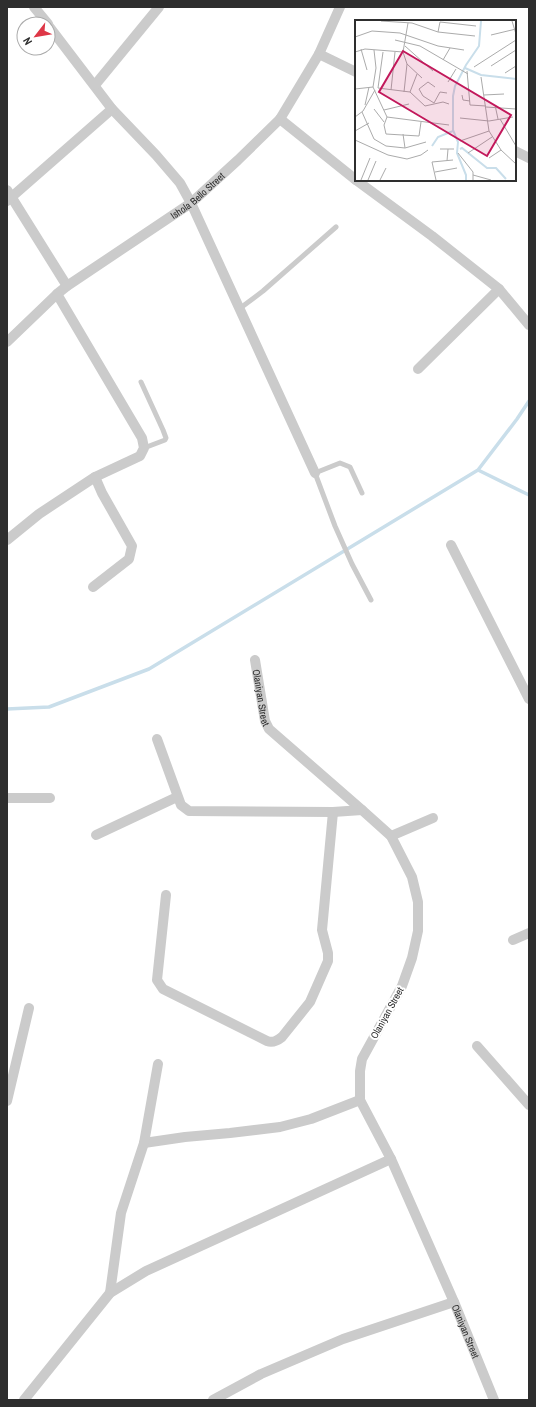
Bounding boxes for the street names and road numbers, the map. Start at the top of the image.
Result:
street label: Ishola Bello Street [168,169,228,222]
street label: Olaniyan Street [250,668,273,729]
street label: Olaniyan Street [368,984,407,1041]
street label: Olaniyan Street [449,1302,483,1361]

